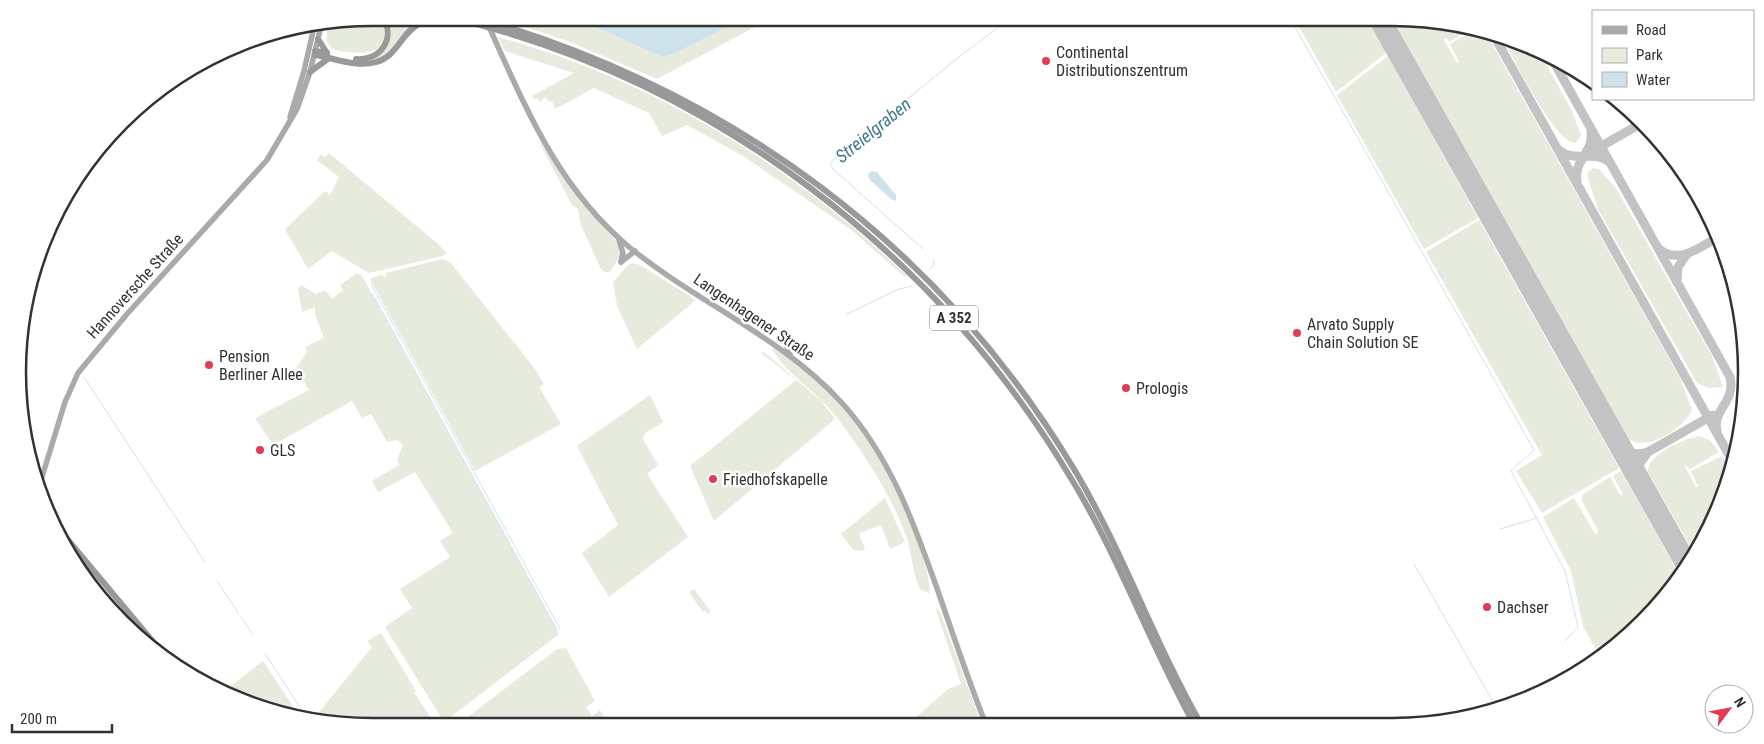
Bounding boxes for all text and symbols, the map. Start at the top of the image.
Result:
legend [1592,10,1754,100]
text: Road [1636,21,1666,39]
place label: Continental Distributionszentrum [1056,43,1188,80]
text: Park [1636,46,1663,64]
marker: Continental Distributionszentrum [1040,55,1052,67]
text: Water [1636,71,1671,89]
water label: Streielgraben [831,93,915,167]
street label: Hannoversche Straße [83,230,187,342]
street label: Langenhagener Straße [690,269,818,365]
road number: A 352 [930,306,978,330]
place label: Arvato Supply Chain Solution SE [1307,315,1418,352]
marker: Arvato Supply Chain Solution SE [1291,327,1303,339]
place label: Pension Berliner Allee [219,347,303,384]
marker: Pension Berliner Allee [203,359,215,371]
place label: Prologis [1136,379,1188,398]
marker: Prologis [1120,382,1132,394]
place label: GLS [270,441,295,460]
marker: GLS [254,444,266,456]
place label: Friedhofskapelle [723,470,828,489]
marker: Friedhofskapelle [707,473,719,485]
place label: Dachser [1497,598,1549,617]
marker: Dachser [1481,601,1493,613]
north arrow [1704,684,1754,734]
text: N [1731,694,1749,710]
scale bar [12,702,112,734]
text: 200 m [20,710,57,728]

